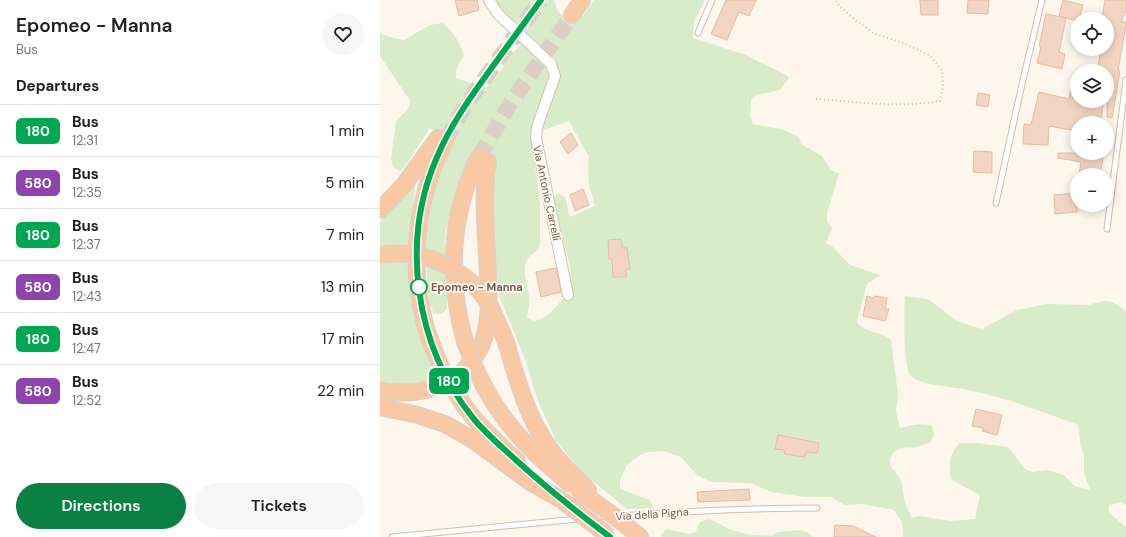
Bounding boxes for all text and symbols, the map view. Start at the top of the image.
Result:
map controls [1070,12,1114,212]
button: locate [1070,12,1114,56]
text: Epomeo - Manna [16,13,172,38]
button: heart [322,13,364,55]
text: Bus [16,41,38,58]
button: layers [1070,64,1114,108]
text: Departures [16,76,99,96]
text: Bus [72,112,99,132]
button: + [1070,116,1114,160]
text: 1 min [330,121,364,141]
text: 180 [26,122,50,140]
text: 12:31 [72,132,98,149]
street label: Via Antonio Carrelli [530,144,564,242]
text: Bus [72,164,99,184]
button: − [1070,168,1114,212]
text: 5 min [325,173,364,193]
text: 580 [24,174,52,192]
text: 12:35 [72,184,102,201]
text: Bus [72,216,99,236]
text: 7 min [326,225,364,245]
text: 180 [26,226,50,244]
text: 12:37 [72,236,101,253]
text: Bus [72,268,99,288]
text: 13 min [321,277,364,297]
text: 580 [24,278,52,296]
marker: Epomeo - Manna [410,278,428,296]
place label: Epomeo - Manna [431,280,523,294]
text: 12:43 [72,288,102,305]
text: Bus [72,320,99,340]
text: 17 min [322,329,364,349]
text: 180 [26,330,50,348]
text: 12:47 [72,340,101,357]
line badge: 180 [426,368,472,394]
text: Bus [72,372,99,392]
text: 180 [437,372,461,390]
text: 22 min [317,381,364,401]
text: 580 [24,382,52,400]
text: 12:52 [72,392,101,409]
button: Directions [16,483,186,529]
button: Tickets [194,483,364,529]
street label: Via della Pigna [615,504,689,524]

